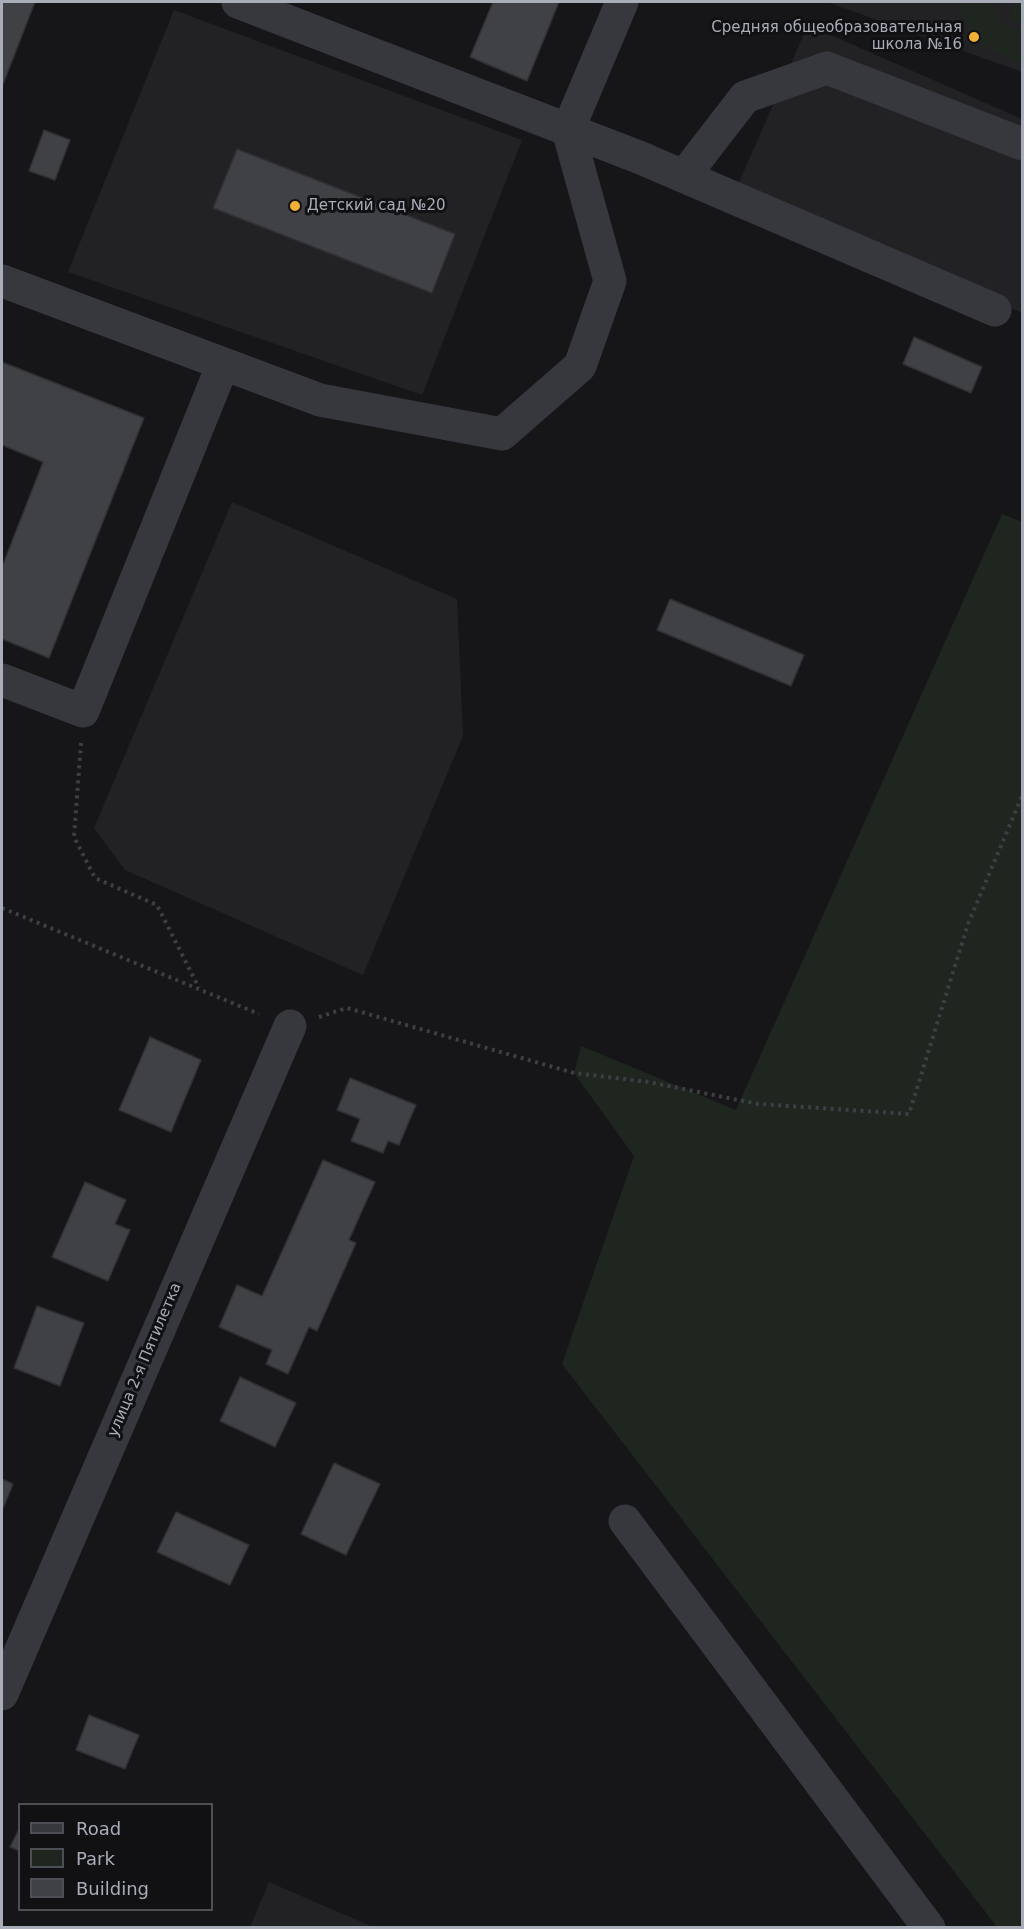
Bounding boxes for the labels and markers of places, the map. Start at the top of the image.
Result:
place label: Средняя общеобразовательная школа №16 [711,19,962,54]
marker: Средняя общеобразовательная школа №16 [967,30,981,44]
place label: Детский сад №20 [307,197,446,215]
marker: Детский сад №20 [288,199,302,213]

